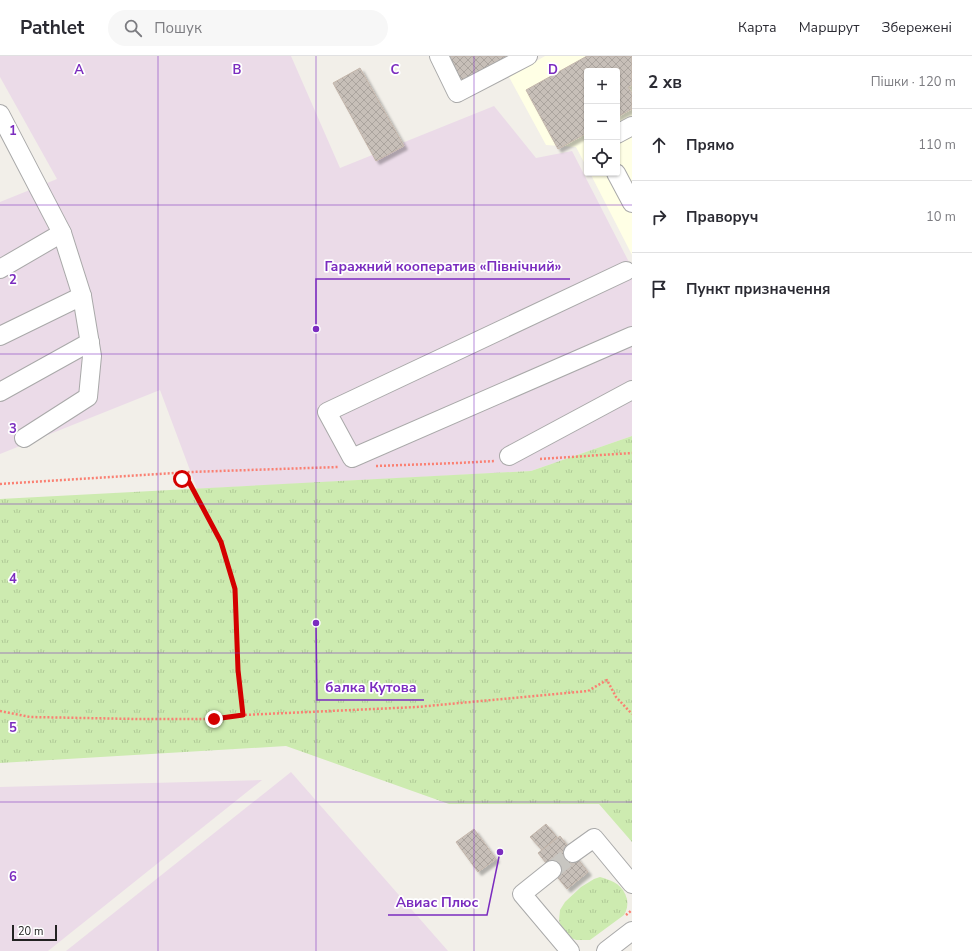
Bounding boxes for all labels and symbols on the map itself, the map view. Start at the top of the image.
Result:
text: A [74,61,84,79]
text: B [233,61,242,79]
text: C [391,61,400,79]
text: D [548,61,558,79]
text: 1 [9,122,17,140]
callout: Гаражний кооператив «Північний» [316,253,570,279]
text: Гаражний кооператив «Північний» [324,257,562,276]
text: 2 [9,271,17,289]
text: 3 [9,420,17,438]
route start [173,470,191,488]
text: 4 [9,570,17,588]
callout: балка Кутова [317,674,424,700]
text: балка Кутова [325,678,417,697]
route end [205,710,223,728]
text: 5 [9,719,17,737]
text: 6 [9,868,17,886]
callout: Авиас Плюс [388,889,487,915]
text: Авиас Плюс [396,893,478,912]
scale bar [12,923,57,942]

